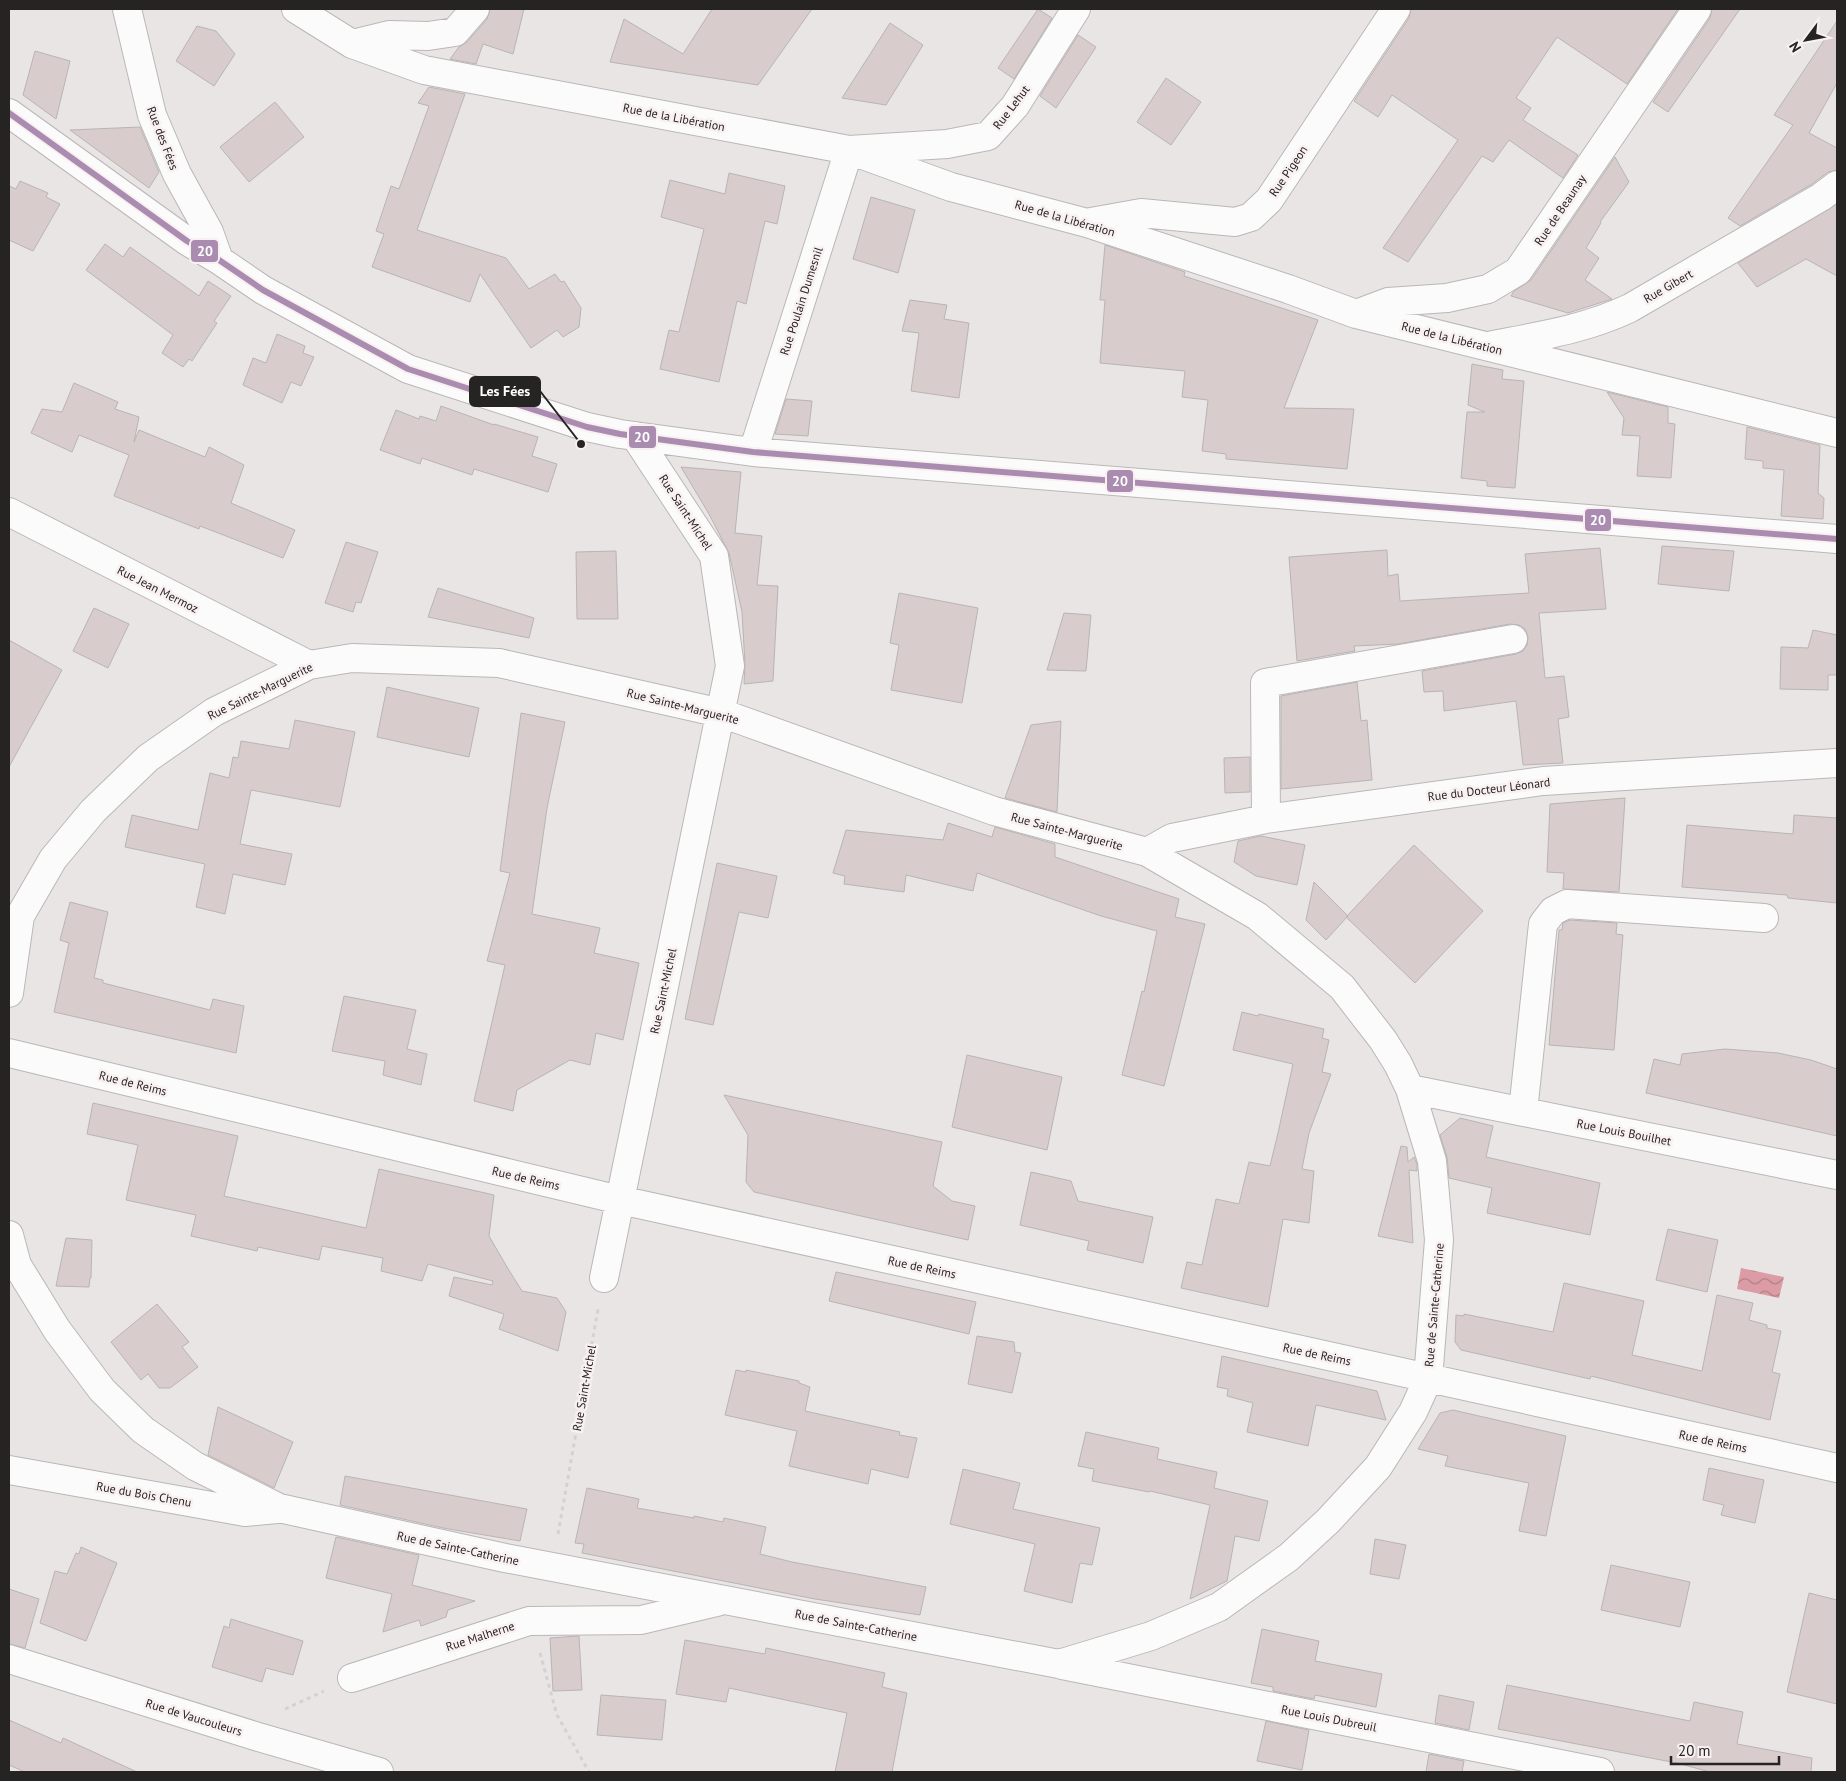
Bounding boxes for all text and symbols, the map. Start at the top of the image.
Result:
north arrow [1781,15,1831,65]
text: N [1785,38,1805,56]
street label: Rue Lehut [990,82,1032,132]
street label: Rue de la Libération [622,100,726,134]
street label: Rue des Fées [144,104,182,172]
street label: Rue Pigeon [1266,143,1310,199]
street label: Rue de Beaunay [1531,171,1589,248]
street label: Rue de la Libération [1013,197,1117,239]
line badge: 20 [190,239,219,263]
text: 20 [197,242,213,260]
street label: Rue Poulain Dumesnil [776,245,826,357]
street label: Rue Gibert [1641,266,1695,306]
street label: Rue de la Libération [1400,318,1504,358]
callout: Les Fées [470,377,540,406]
text: Les Fées [480,382,530,400]
line badge: 20 [628,425,657,449]
text: 20 [634,428,650,446]
line badge: 20 [1106,469,1134,493]
street label: Rue Saint-Michel [656,471,716,553]
text: 20 [1112,472,1128,490]
line badge: 20 [1584,508,1612,532]
text: 20 [1590,511,1606,529]
street label: Rue Jean Mermoz [115,562,201,616]
street label: Rue Sainte-Marguerite [205,659,315,723]
street label: Rue Sainte-Marguerite [625,685,741,727]
street label: Rue du Docteur Léonard [1427,774,1551,804]
street label: Rue Sainte-Marguerite [1009,809,1125,853]
street label: Rue Saint-Michel [647,946,680,1035]
street label: Rue de Reims [98,1067,168,1099]
street label: Rue Louis Bouilhet [1575,1115,1673,1149]
street label: Rue de Reims [491,1163,561,1193]
street label: Rue de Sainte-Catherine [1421,1242,1447,1368]
street label: Rue de Reims [887,1252,957,1282]
street label: Rue de Reims [1282,1339,1352,1369]
street label: Rue Saint-Michel [569,1343,599,1432]
street label: Rue de Reims [1678,1426,1748,1456]
street label: Rue du Bois Chenu [95,1478,193,1510]
street label: Rue de Sainte-Catherine [396,1528,520,1568]
street label: Rue de Sainte-Catherine [794,1606,918,1644]
street label: Rue Malherne [444,1618,516,1654]
street label: Rue de Vaucouleurs [144,1695,244,1739]
street label: Rue Louis Dubreuil [1280,1701,1378,1735]
scale bar [1671,1734,1778,1766]
text: 20 m [1678,1741,1711,1760]

